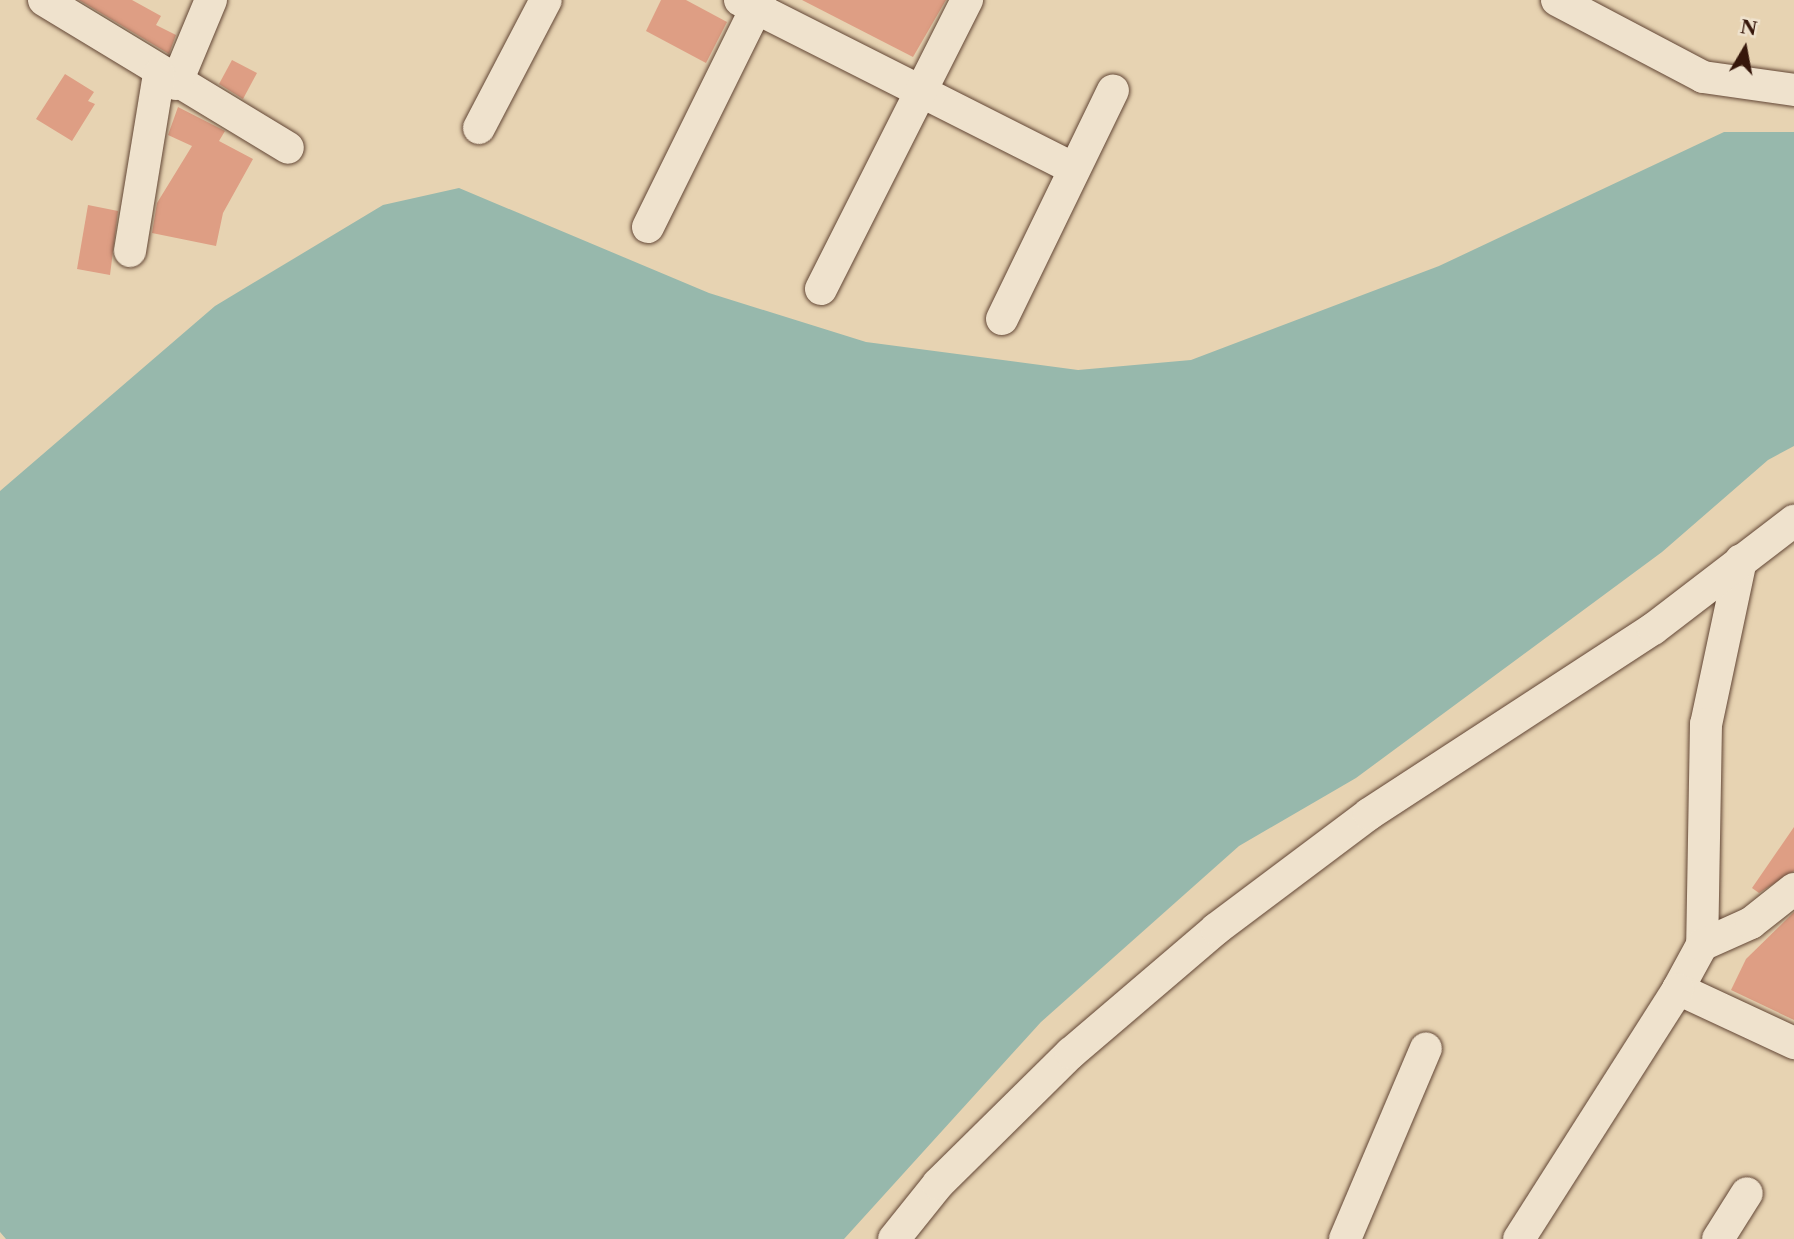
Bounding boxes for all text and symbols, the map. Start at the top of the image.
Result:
north arrow [1710,14,1780,84]
text: N [1739,15,1759,41]

